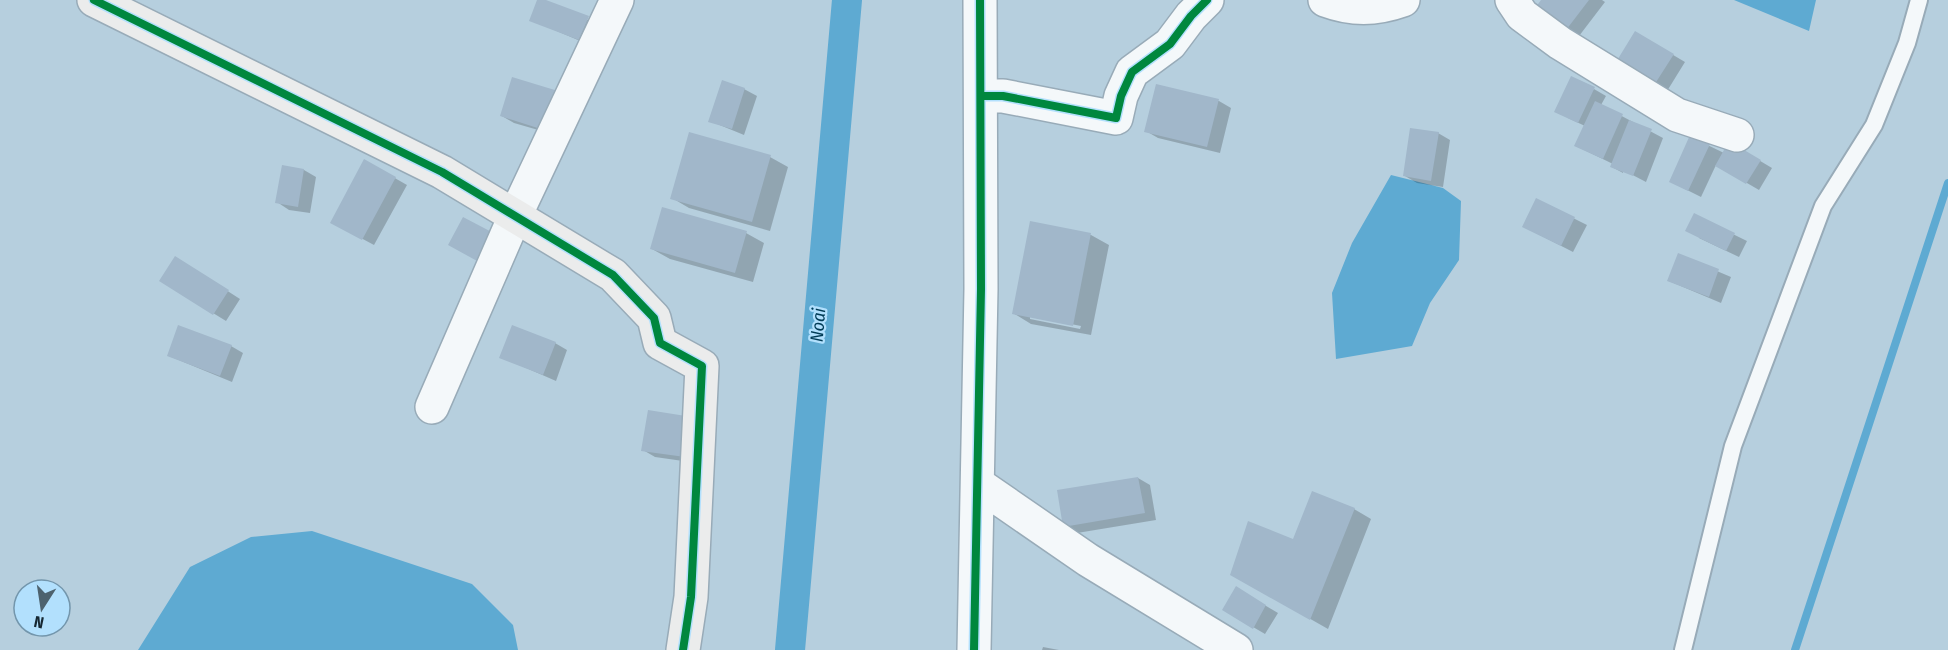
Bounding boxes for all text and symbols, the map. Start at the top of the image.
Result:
water label: Noai [806,307,830,343]
north arrow [12,578,72,638]
text: N [32,612,46,632]

